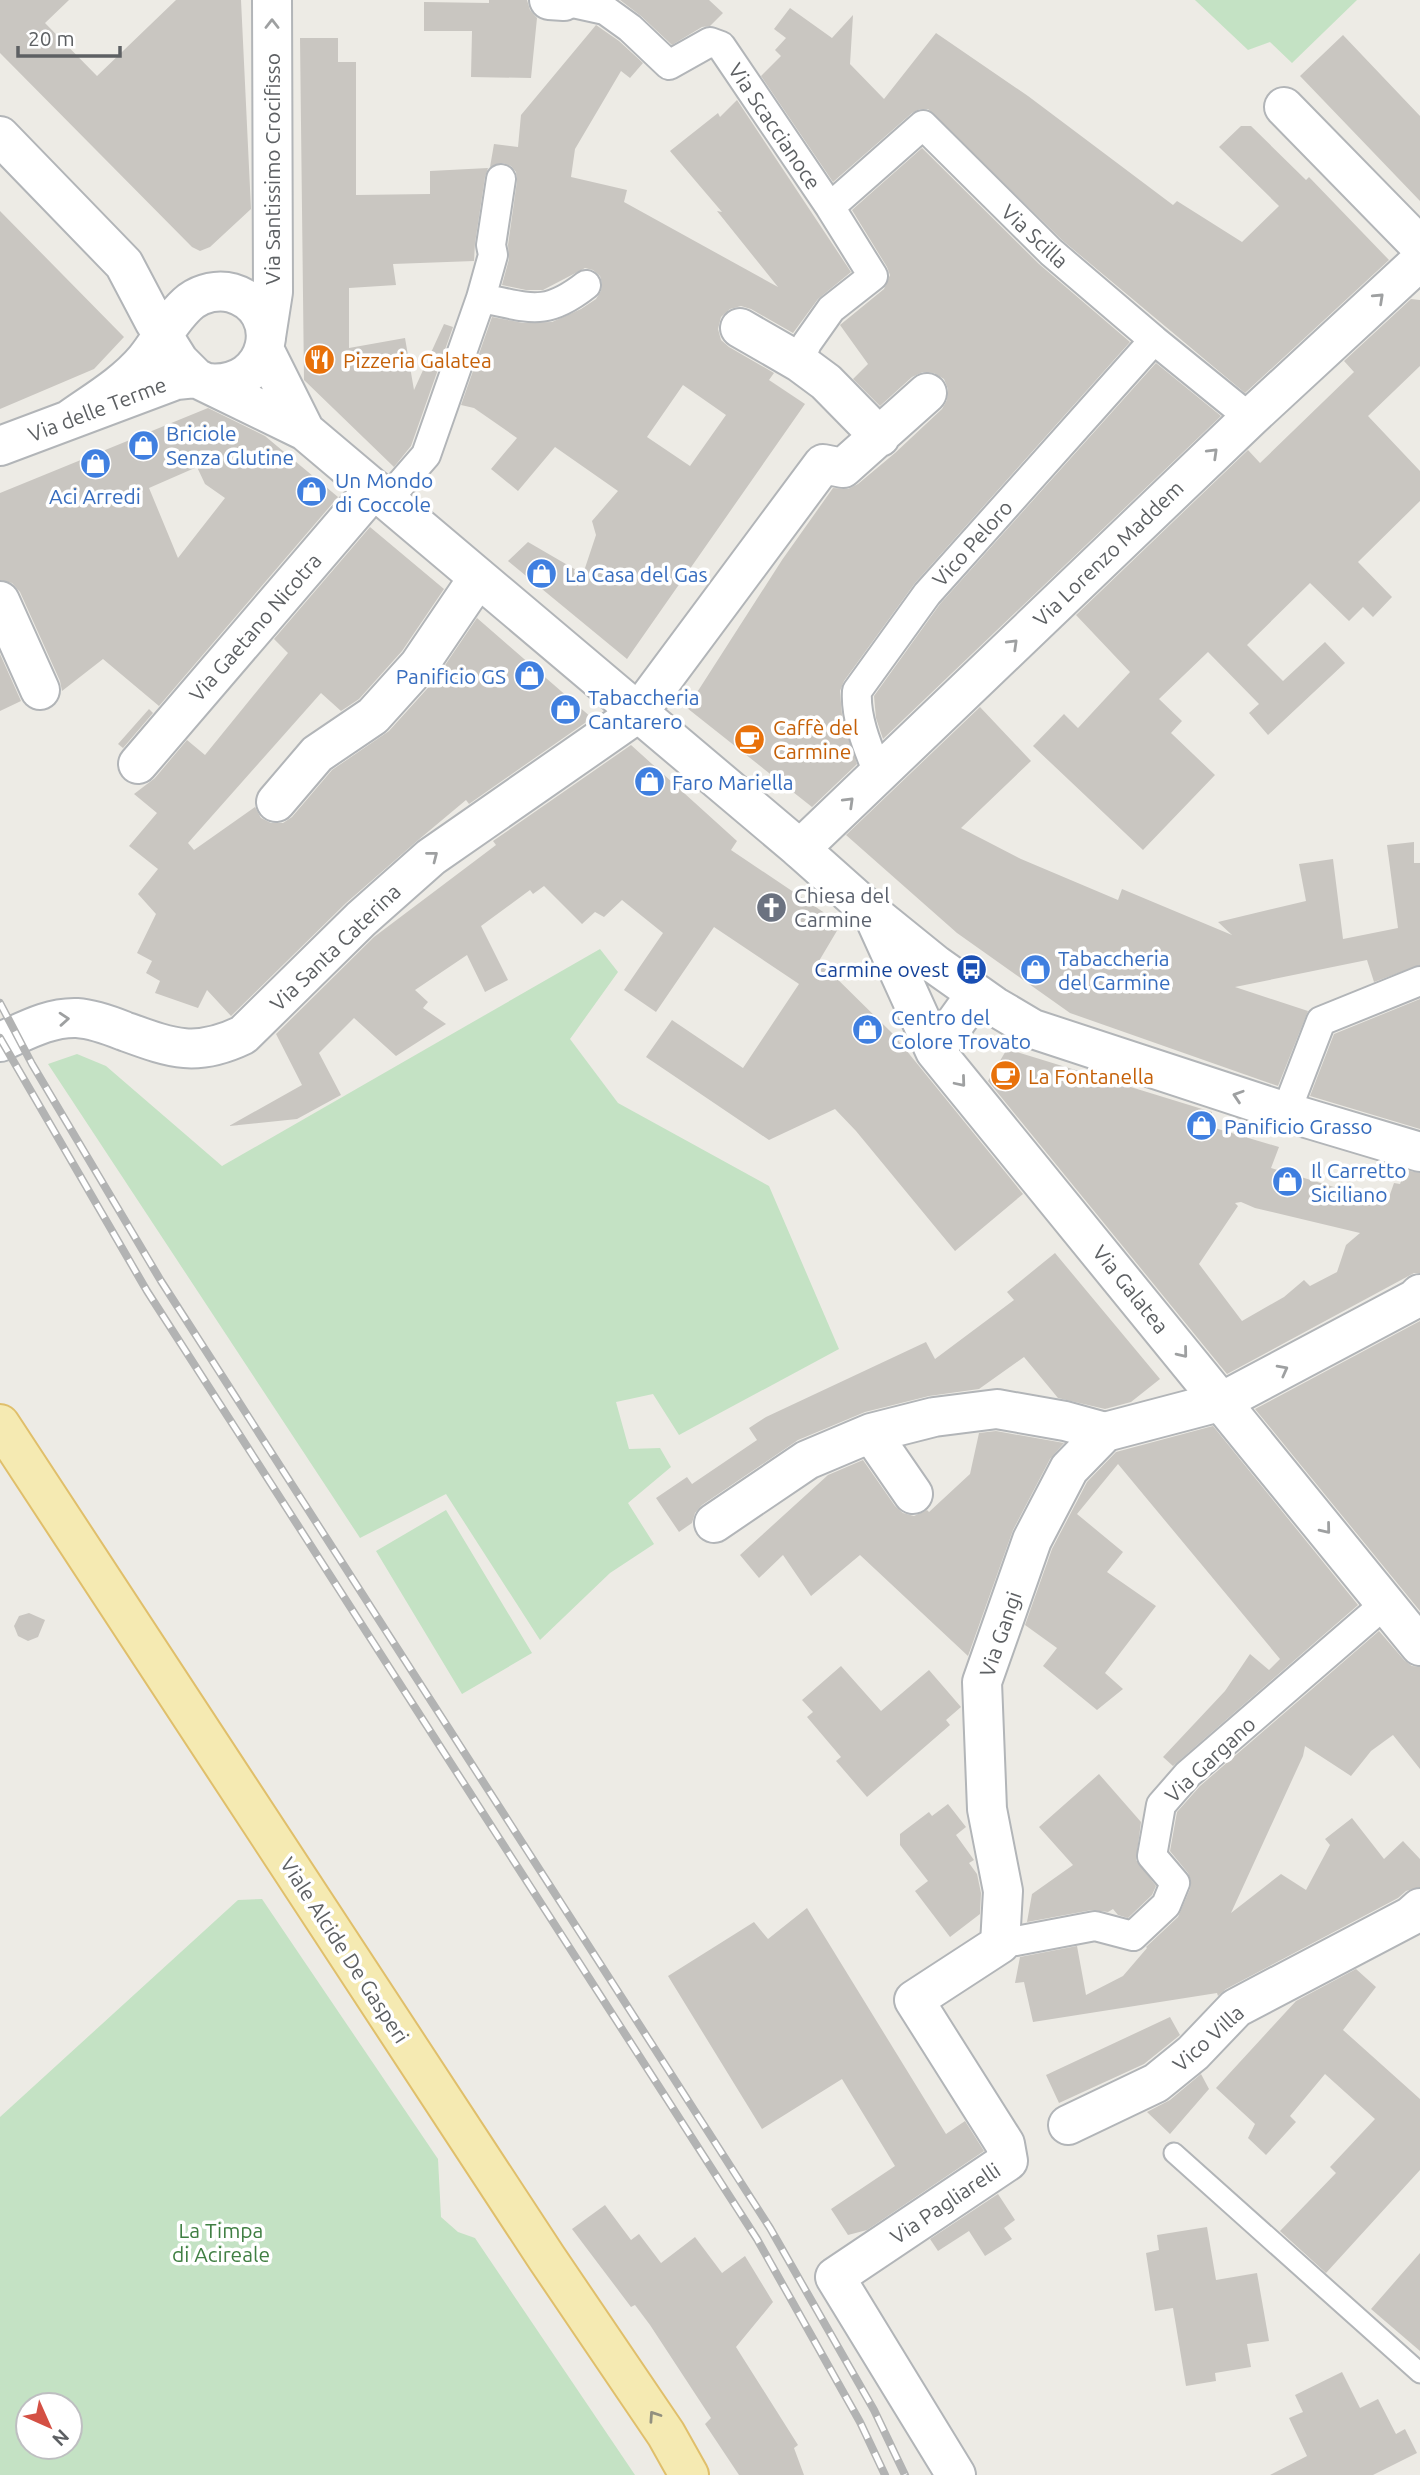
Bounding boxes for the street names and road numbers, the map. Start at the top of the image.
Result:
street label: Via Santissimo Crocifisso [260,53,284,285]
street label: Via Scaccianoce [724,58,826,194]
street label: Via Scilla [997,199,1073,273]
street label: Via delle Terme [25,372,169,446]
street label: Via Lorenzo Maddem [1028,475,1188,631]
street label: Vico Peloro [927,495,1017,591]
street label: Via Gaetano Nicotra [184,548,326,706]
street label: Via Santa Caterina [265,879,405,1015]
street label: Via Galatea [1088,1240,1174,1338]
street label: Via Gangi [974,1588,1026,1680]
street label: Via Gargano [1160,1711,1260,1807]
street label: Viale Alcide De Gasperi [276,1853,414,2047]
street label: Vico Villa [1168,2000,1248,2076]
street label: Via Pagliarelli [886,2158,1004,2248]

